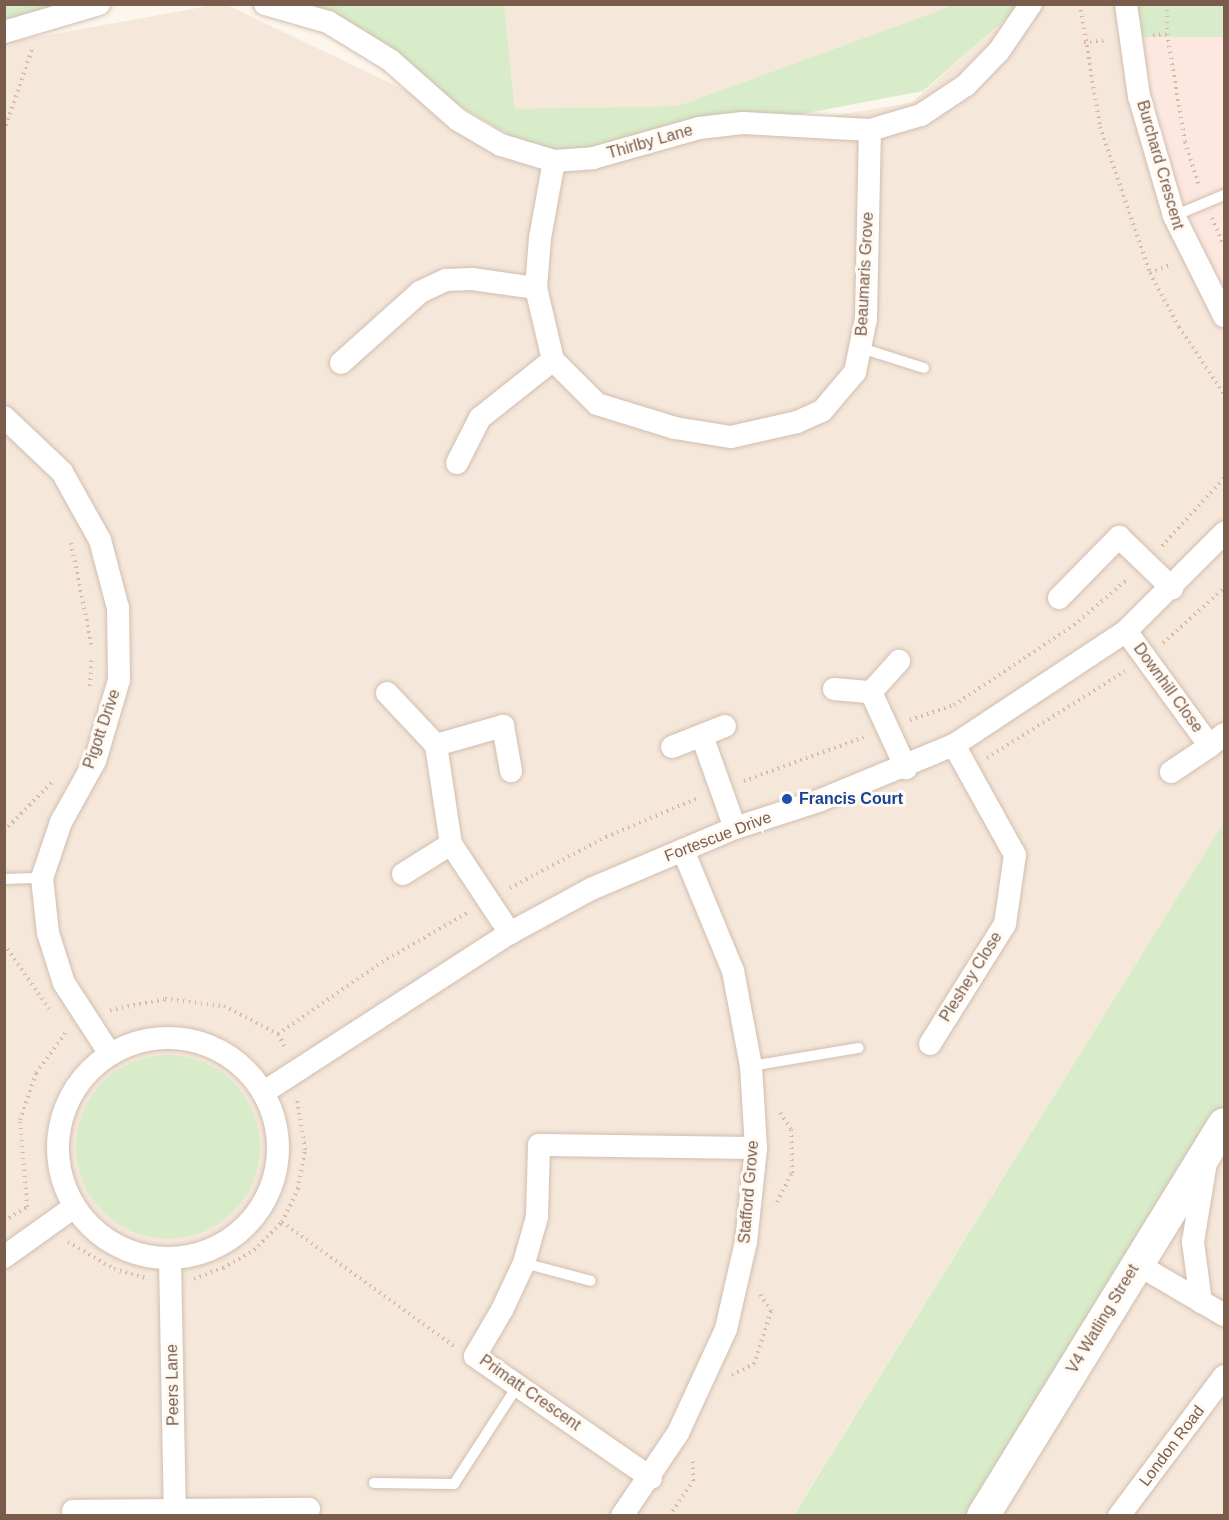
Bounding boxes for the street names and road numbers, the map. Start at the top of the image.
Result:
street label: Burchard Crescent [1132,98,1188,232]
street label: Thirlby Lane [605,121,695,163]
street label: Beaumaris Grove [852,211,878,337]
street label: Downhill Close [1129,640,1207,736]
street label: Pigott Drive [79,687,125,771]
street label: Fortescue Drive [662,808,774,866]
street label: Pleshey Close [936,929,1006,1025]
street label: Stafford Grove [735,1139,763,1245]
street label: V4 Watling Street [1063,1261,1143,1377]
street label: Peers Lane [163,1344,183,1426]
street label: Primatt Crescent [476,1351,584,1435]
street label: London Road [1135,1402,1209,1490]

